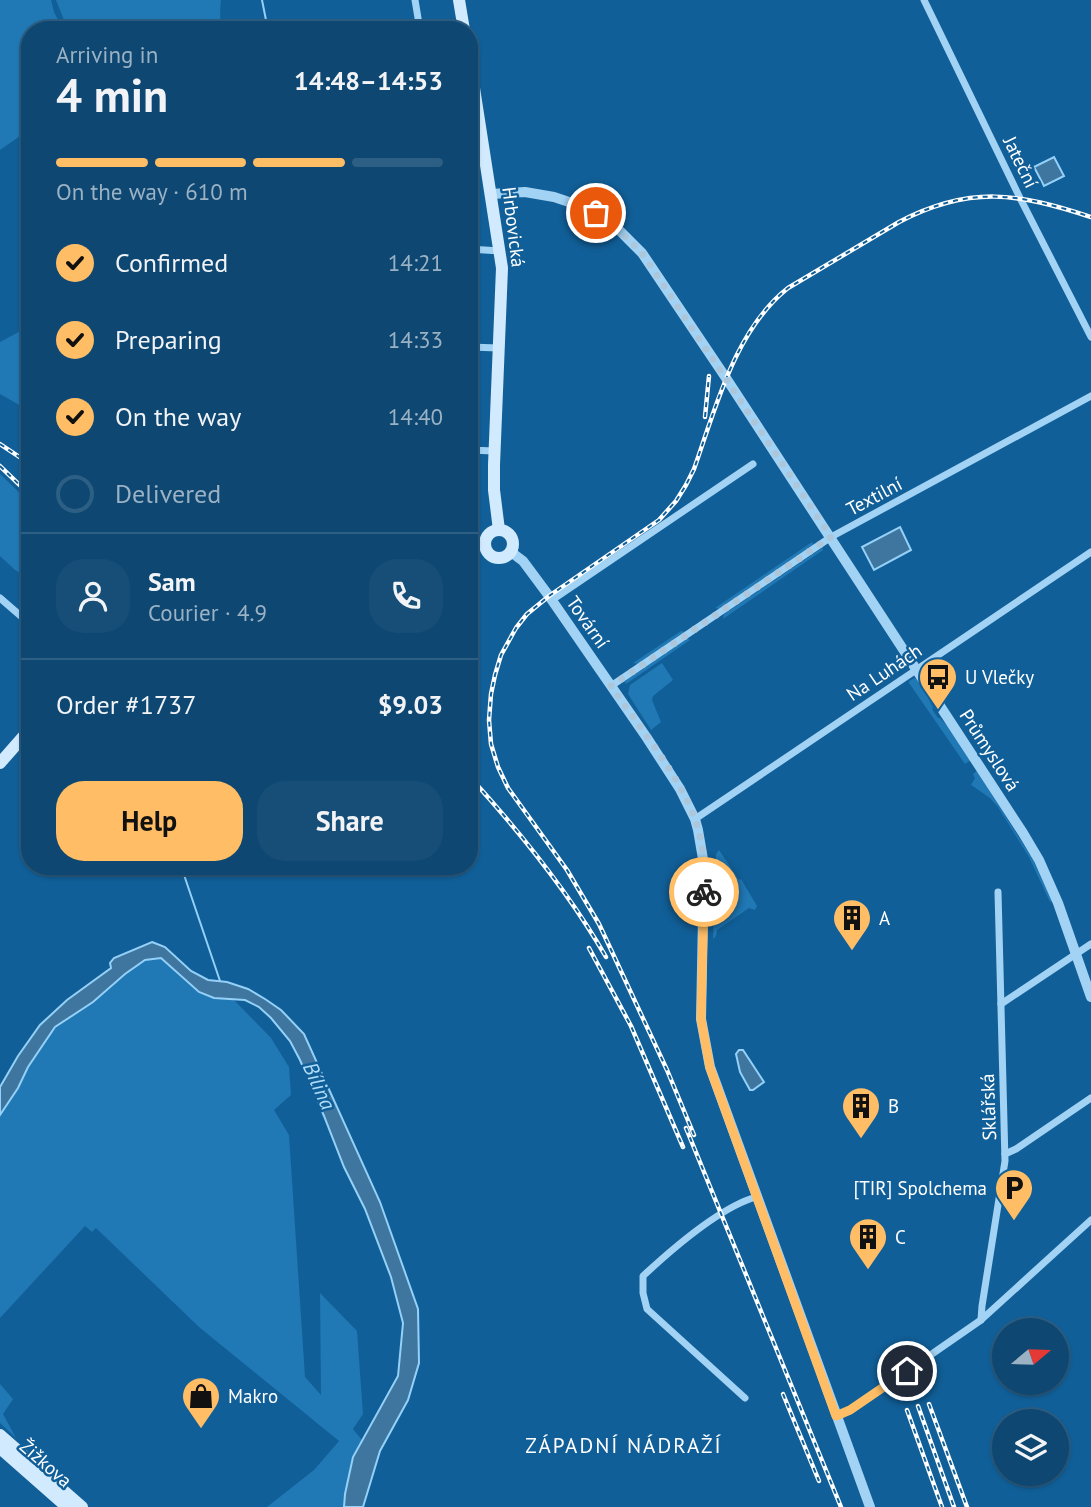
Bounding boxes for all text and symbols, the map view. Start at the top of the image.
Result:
text: Arriving in [56,40,158,69]
text: 14:48–14:53 [294,64,443,97]
text: 4 min [56,65,168,125]
street label: Jateční [998,131,1044,192]
text: On the way · 610 m [56,177,248,206]
pin [566,183,626,243]
street label: Hrbovická [497,185,531,269]
icon: bag [577,194,615,232]
icon: check [56,244,94,282]
text: Confirmed [115,246,228,279]
text: 14:21 [388,248,443,277]
icon: check [56,321,94,359]
text: Preparing [115,323,222,356]
text: 14:33 [388,325,443,354]
icon: check [56,398,94,436]
text: On the way [115,400,241,433]
text: 14:40 [388,402,443,431]
street label: Textilní [842,471,906,521]
text: Delivered [115,477,221,510]
button: person [56,559,130,633]
button: phone [369,559,443,633]
text: Sam [148,565,196,598]
street label: Tovární [561,591,615,653]
text: Courier · 4.9 [148,598,267,627]
street label: Na Luhách [842,638,926,706]
bus stop icon: U Vlečky [917,656,959,711]
place label: U Vlečky [965,665,1034,689]
text: Order #1737 [56,688,196,721]
text: $9.03 [378,688,443,721]
street label: Průmyslová [955,704,1025,796]
button: Help [56,781,243,861]
button: Share [257,781,443,861]
courier [669,857,739,927]
icon: bike [685,873,723,911]
building icon: A [831,897,873,952]
place label: A [879,906,890,930]
water label: Bílina [297,1058,342,1115]
street label: Sklářská [975,1073,1001,1141]
building icon: B [840,1085,882,1140]
place label: B [888,1094,899,1118]
parking icon: [TIR] Spolchema [993,1167,1035,1222]
place label: [TIR] Spolchema [853,1176,987,1200]
building icon: C [847,1216,889,1271]
place label: C [895,1225,906,1249]
north arrow [992,1318,1069,1395]
map controls [992,1318,1069,1486]
pin [877,1341,937,1401]
icon: home [888,1352,926,1390]
shop icon: Makro [180,1375,222,1430]
place label: Makro [228,1384,278,1408]
button: layers [992,1409,1069,1486]
district label: ZÁPADNÍ NÁDRAŽÍ [525,1432,723,1459]
street label: Žižkova [15,1434,77,1492]

